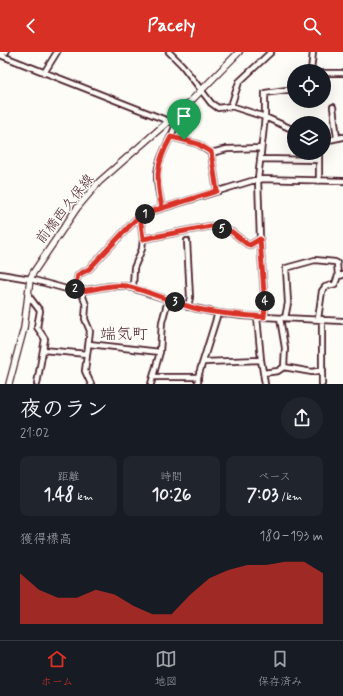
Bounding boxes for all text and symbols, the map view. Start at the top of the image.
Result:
text: Pacely [148,14,195,38]
icon: back [20,15,42,37]
icon: search [301,15,323,37]
map controls [287,64,331,160]
button: locate [287,64,331,108]
pin [167,99,201,140]
icon: arrive [173,105,195,127]
button: layers [287,116,331,160]
street label: 前橋西久保線 [32,170,98,248]
pin: 1 [135,204,155,224]
text: 1 [143,207,147,221]
pin: 5 [212,219,232,239]
text: 5 [219,222,225,236]
pin: 2 [65,279,85,299]
text: 2 [72,282,78,296]
pin: 4 [255,291,275,311]
pin: 3 [165,292,185,312]
text: 4 [262,294,268,308]
text: 3 [173,295,177,309]
district label: 端気町 [100,324,148,345]
text: 夜のラン [20,396,108,424]
button: share [281,397,323,439]
text: 21:02 [20,425,50,442]
text: 距離 [58,470,80,484]
text: 時間 [161,470,183,484]
text: ペース [258,470,291,484]
text: 1.48 [44,484,74,506]
text: 10:26 [152,484,191,506]
text: 7:03 [247,484,278,506]
text: km [74,490,93,504]
text: /km [278,490,302,504]
text: 180–193 m [260,528,323,545]
text: 獲得標高 [20,531,72,548]
tab: ホーム [41,648,73,689]
tab: 地図 [155,648,177,689]
tab: 保存済み [258,648,302,689]

